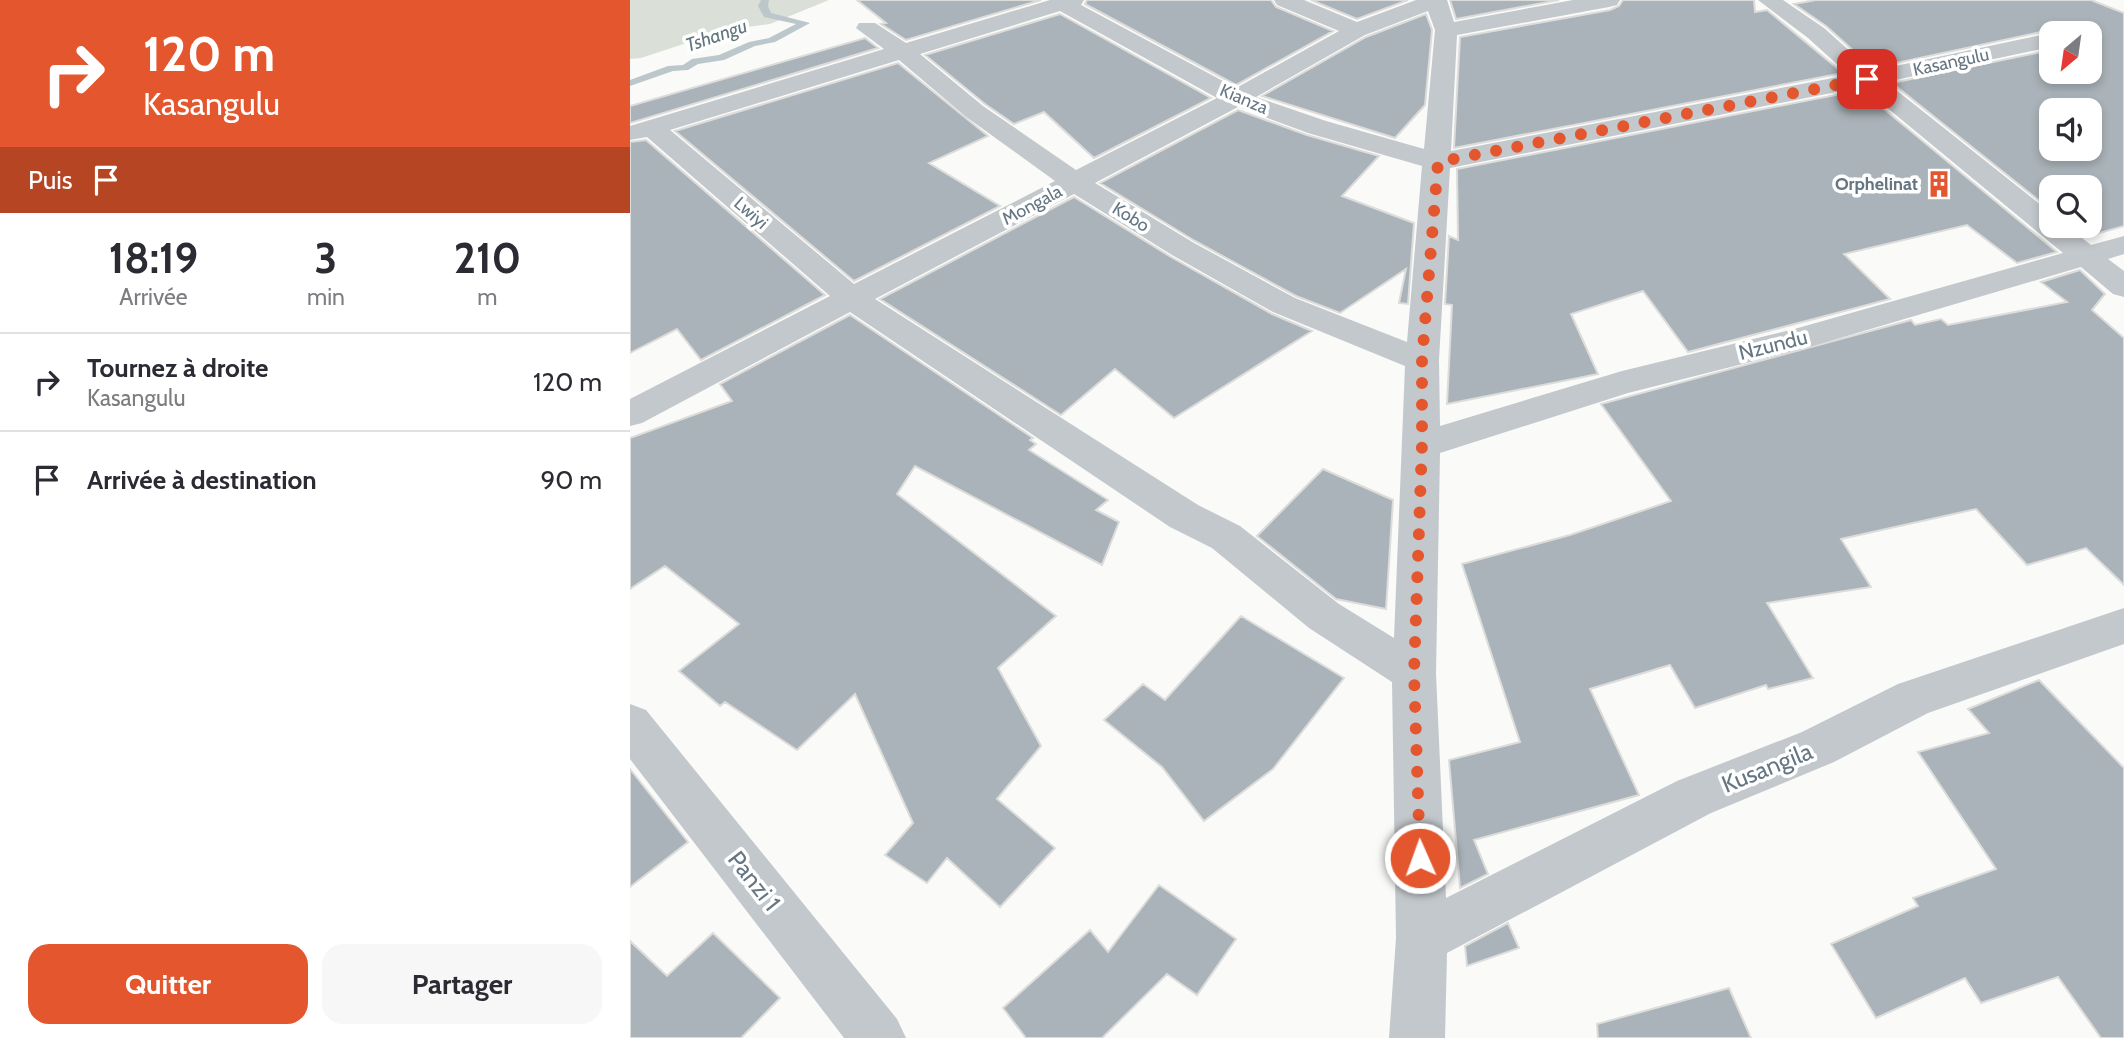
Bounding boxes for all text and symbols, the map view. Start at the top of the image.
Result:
water label: Tshangu [682,14,750,57]
north arrow [2039,21,2102,84]
map controls [2039,21,2102,238]
text: 120 m [143,24,275,83]
icon: right [28,28,119,119]
street label: Kasangulu [1911,43,1991,81]
pin [1837,49,1897,109]
icon: arrive [1848,60,1886,98]
street label: Kianza [1217,79,1272,119]
text: Kasangulu [143,84,280,123]
button: sound [2039,98,2102,161]
icon: arrive [87,161,125,199]
text: Puis [28,164,73,196]
building icon: Orphelinat [1924,169,1954,199]
place label: Orphelinat [1835,173,1918,195]
button: search [2039,175,2102,238]
street label: Mongala [998,180,1066,230]
street label: Lwiyi [729,192,773,234]
street label: Kobo [1108,197,1154,237]
text: 18:19 [109,232,198,284]
text: 3 [315,232,337,284]
text: 210 [454,232,521,284]
text: Arrivée [119,283,188,311]
text: min [307,283,345,311]
text: m [477,283,498,311]
street label: Nzundu [1736,324,1810,365]
text: Tournez à droite [87,352,269,384]
icon: right [28,363,66,401]
text: 120 m [533,366,602,398]
text: Kasangulu [87,384,185,412]
icon: arrive [28,461,66,499]
text: Arrivée à destination [87,464,317,496]
text: 90 m [540,464,602,496]
street label: Kusangila [1717,736,1817,799]
position arrow [1383,821,1457,895]
street label: Panzi 1 [722,845,787,916]
button: Quitter [28,944,308,1024]
button: Partager [322,944,602,1024]

